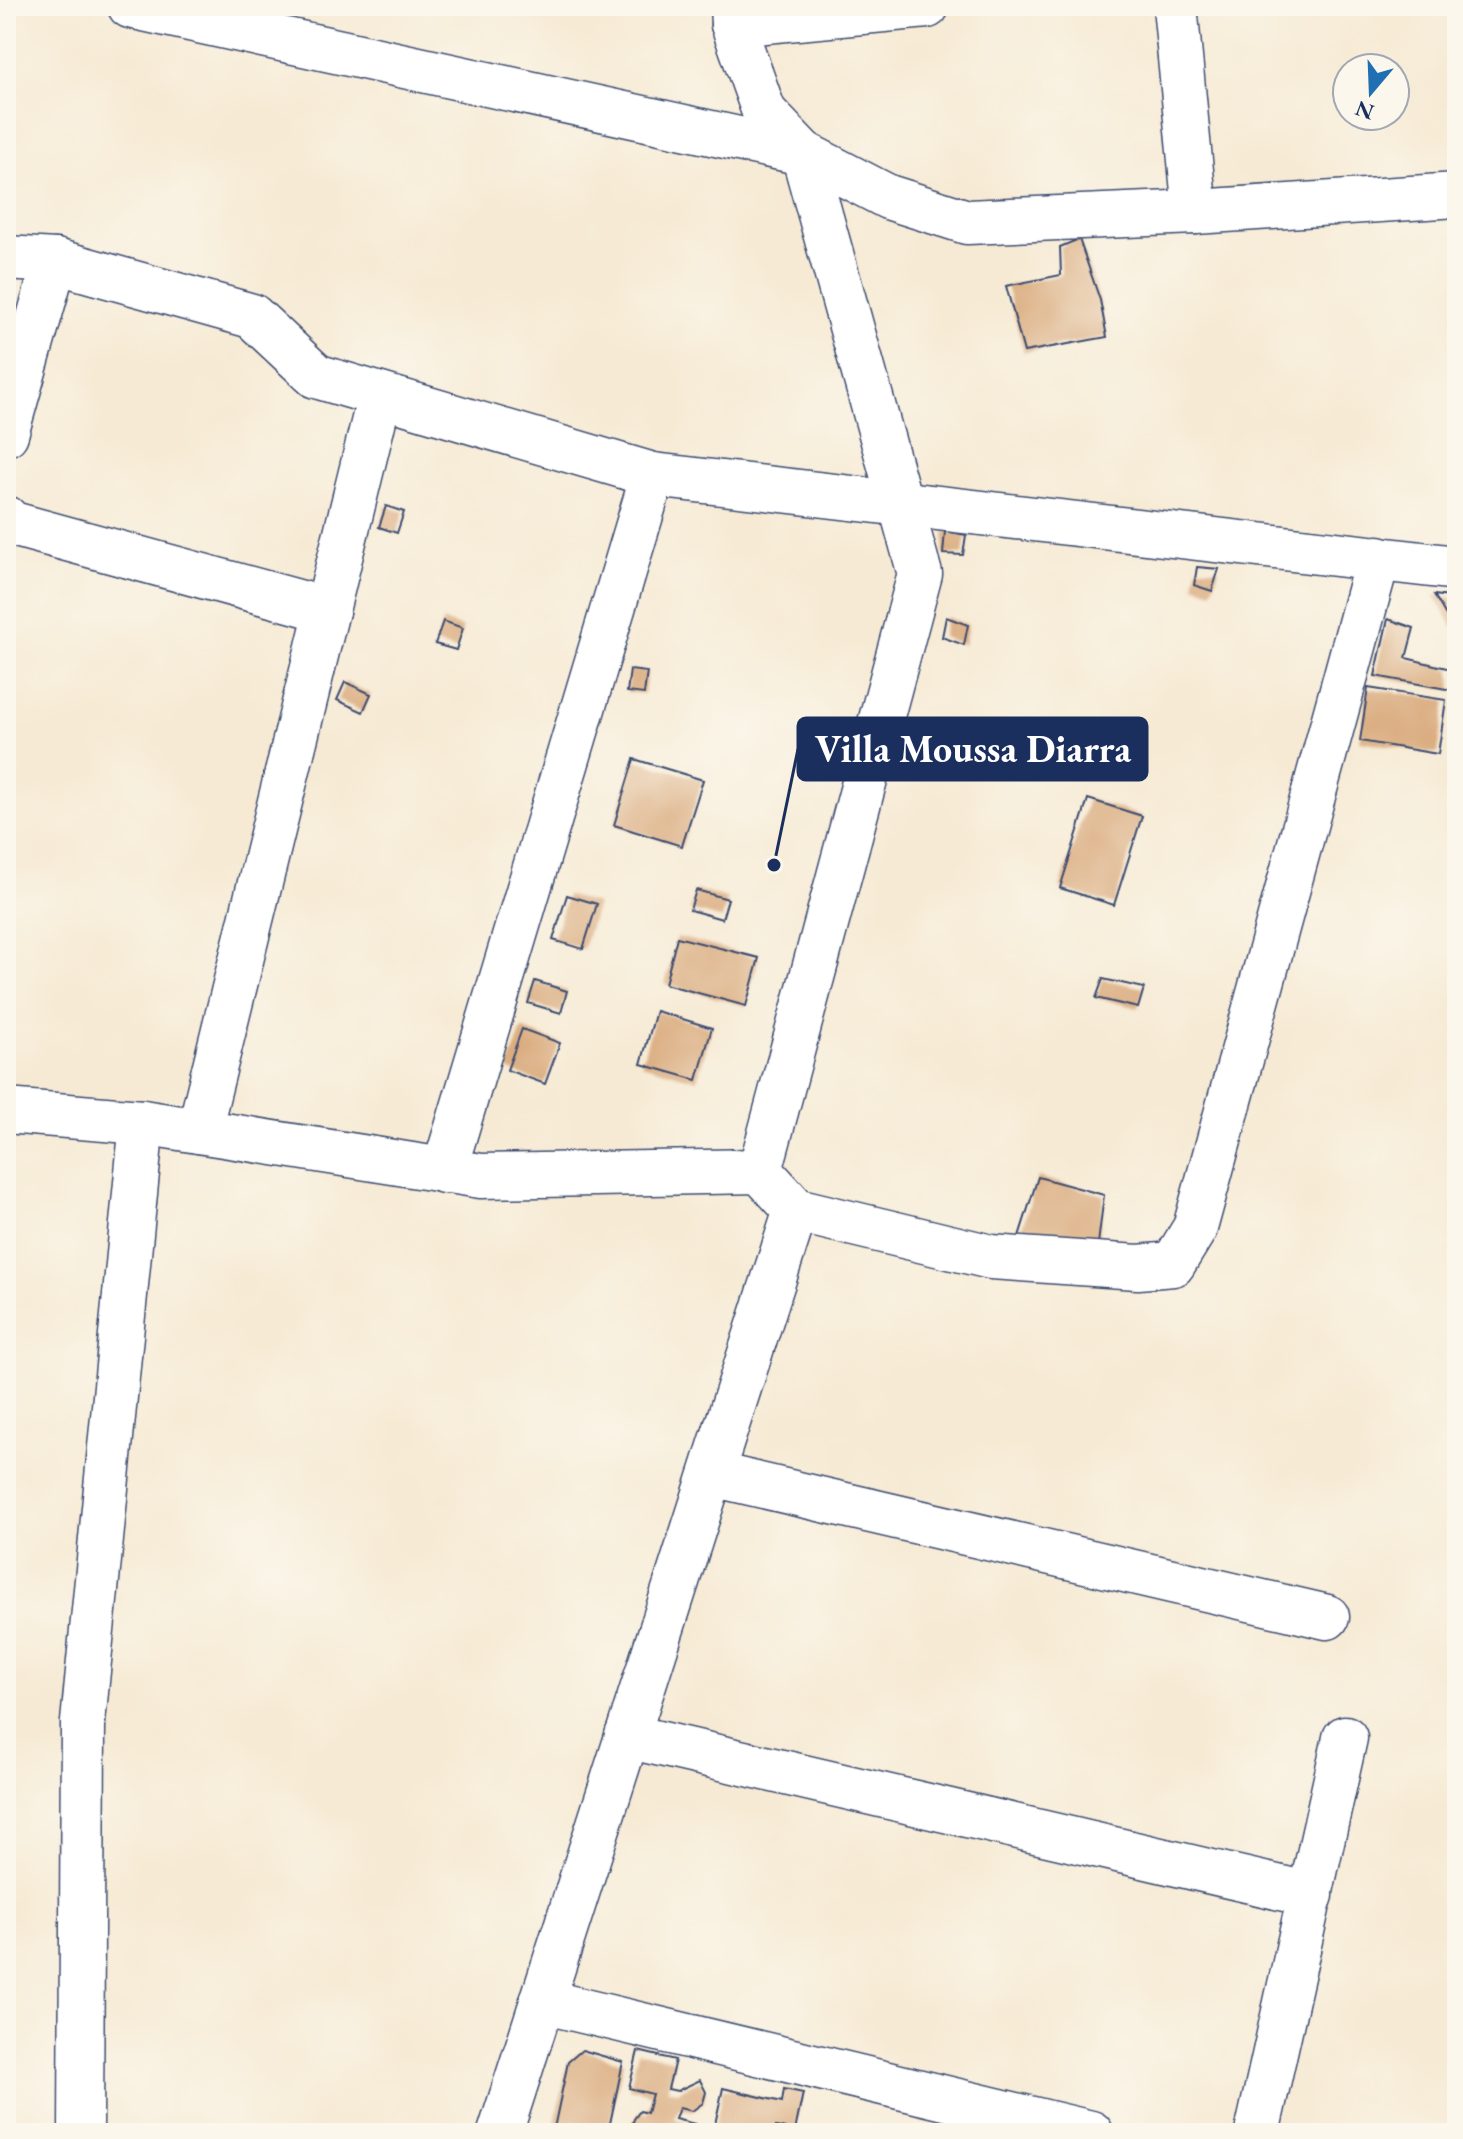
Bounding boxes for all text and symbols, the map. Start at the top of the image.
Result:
north arrow [1331,52,1411,132]
text: N [1351,94,1378,127]
callout: Villa Moussa Diarra [798,718,1147,780]
text: Villa Moussa Diarra [815,724,1132,773]

